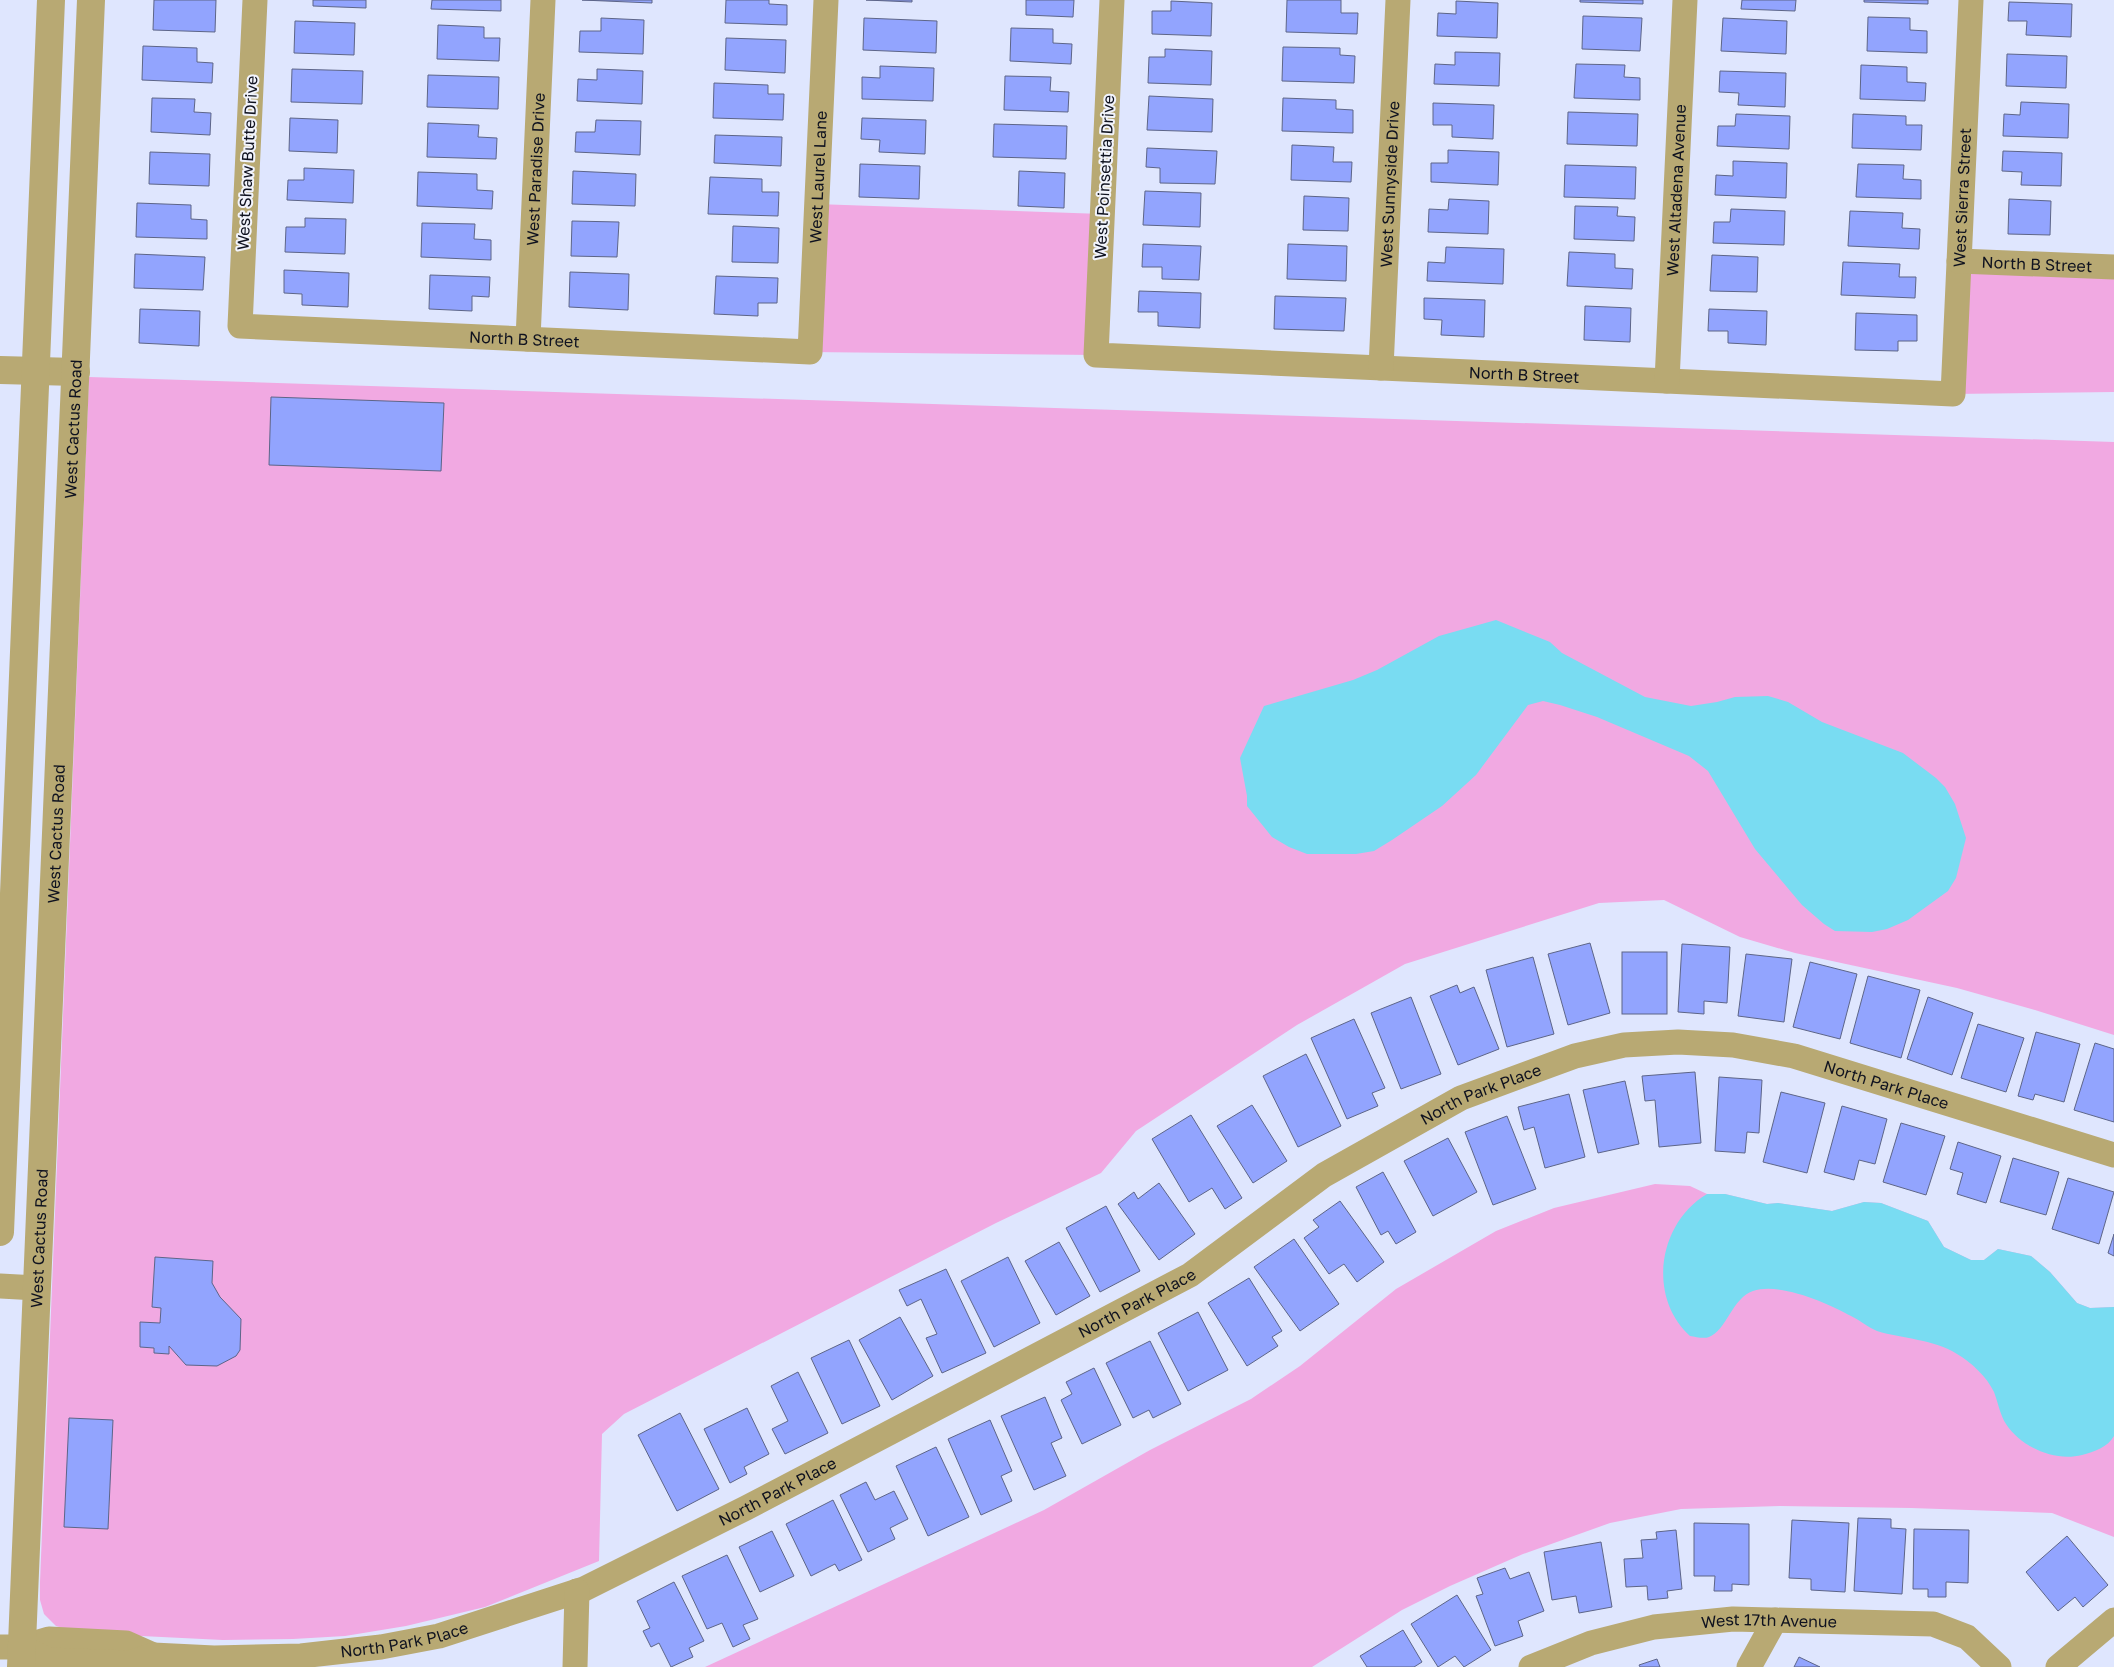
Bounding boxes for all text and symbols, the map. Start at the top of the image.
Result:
street label: West Shaw Butte Drive [232,75,262,251]
street label: West Paradise Drive [522,92,549,246]
street label: West Poinsettia Drive [1090,94,1118,260]
street label: West Sunnyside Drive [1376,100,1403,268]
street label: West Altadena Avenue [1662,104,1690,277]
street label: West Laurel Lane [805,110,831,244]
street label: West Sierra Street [1949,127,1975,268]
street label: North B Street [1981,252,2093,276]
street label: North B Street [469,326,580,351]
street label: West Cactus Road [60,359,86,499]
street label: North B Street [1468,362,1580,387]
street label: West Cactus Road [43,764,69,904]
street label: North Park Place [1821,1056,1951,1113]
street label: North Park Place [1417,1059,1544,1129]
street label: West Cactus Road [26,1168,52,1308]
street label: North Park Place [1075,1264,1200,1342]
street label: North Park Place [715,1453,840,1530]
street label: West 17th Avenue [1700,1609,1837,1632]
street label: North Park Place [339,1617,471,1662]

